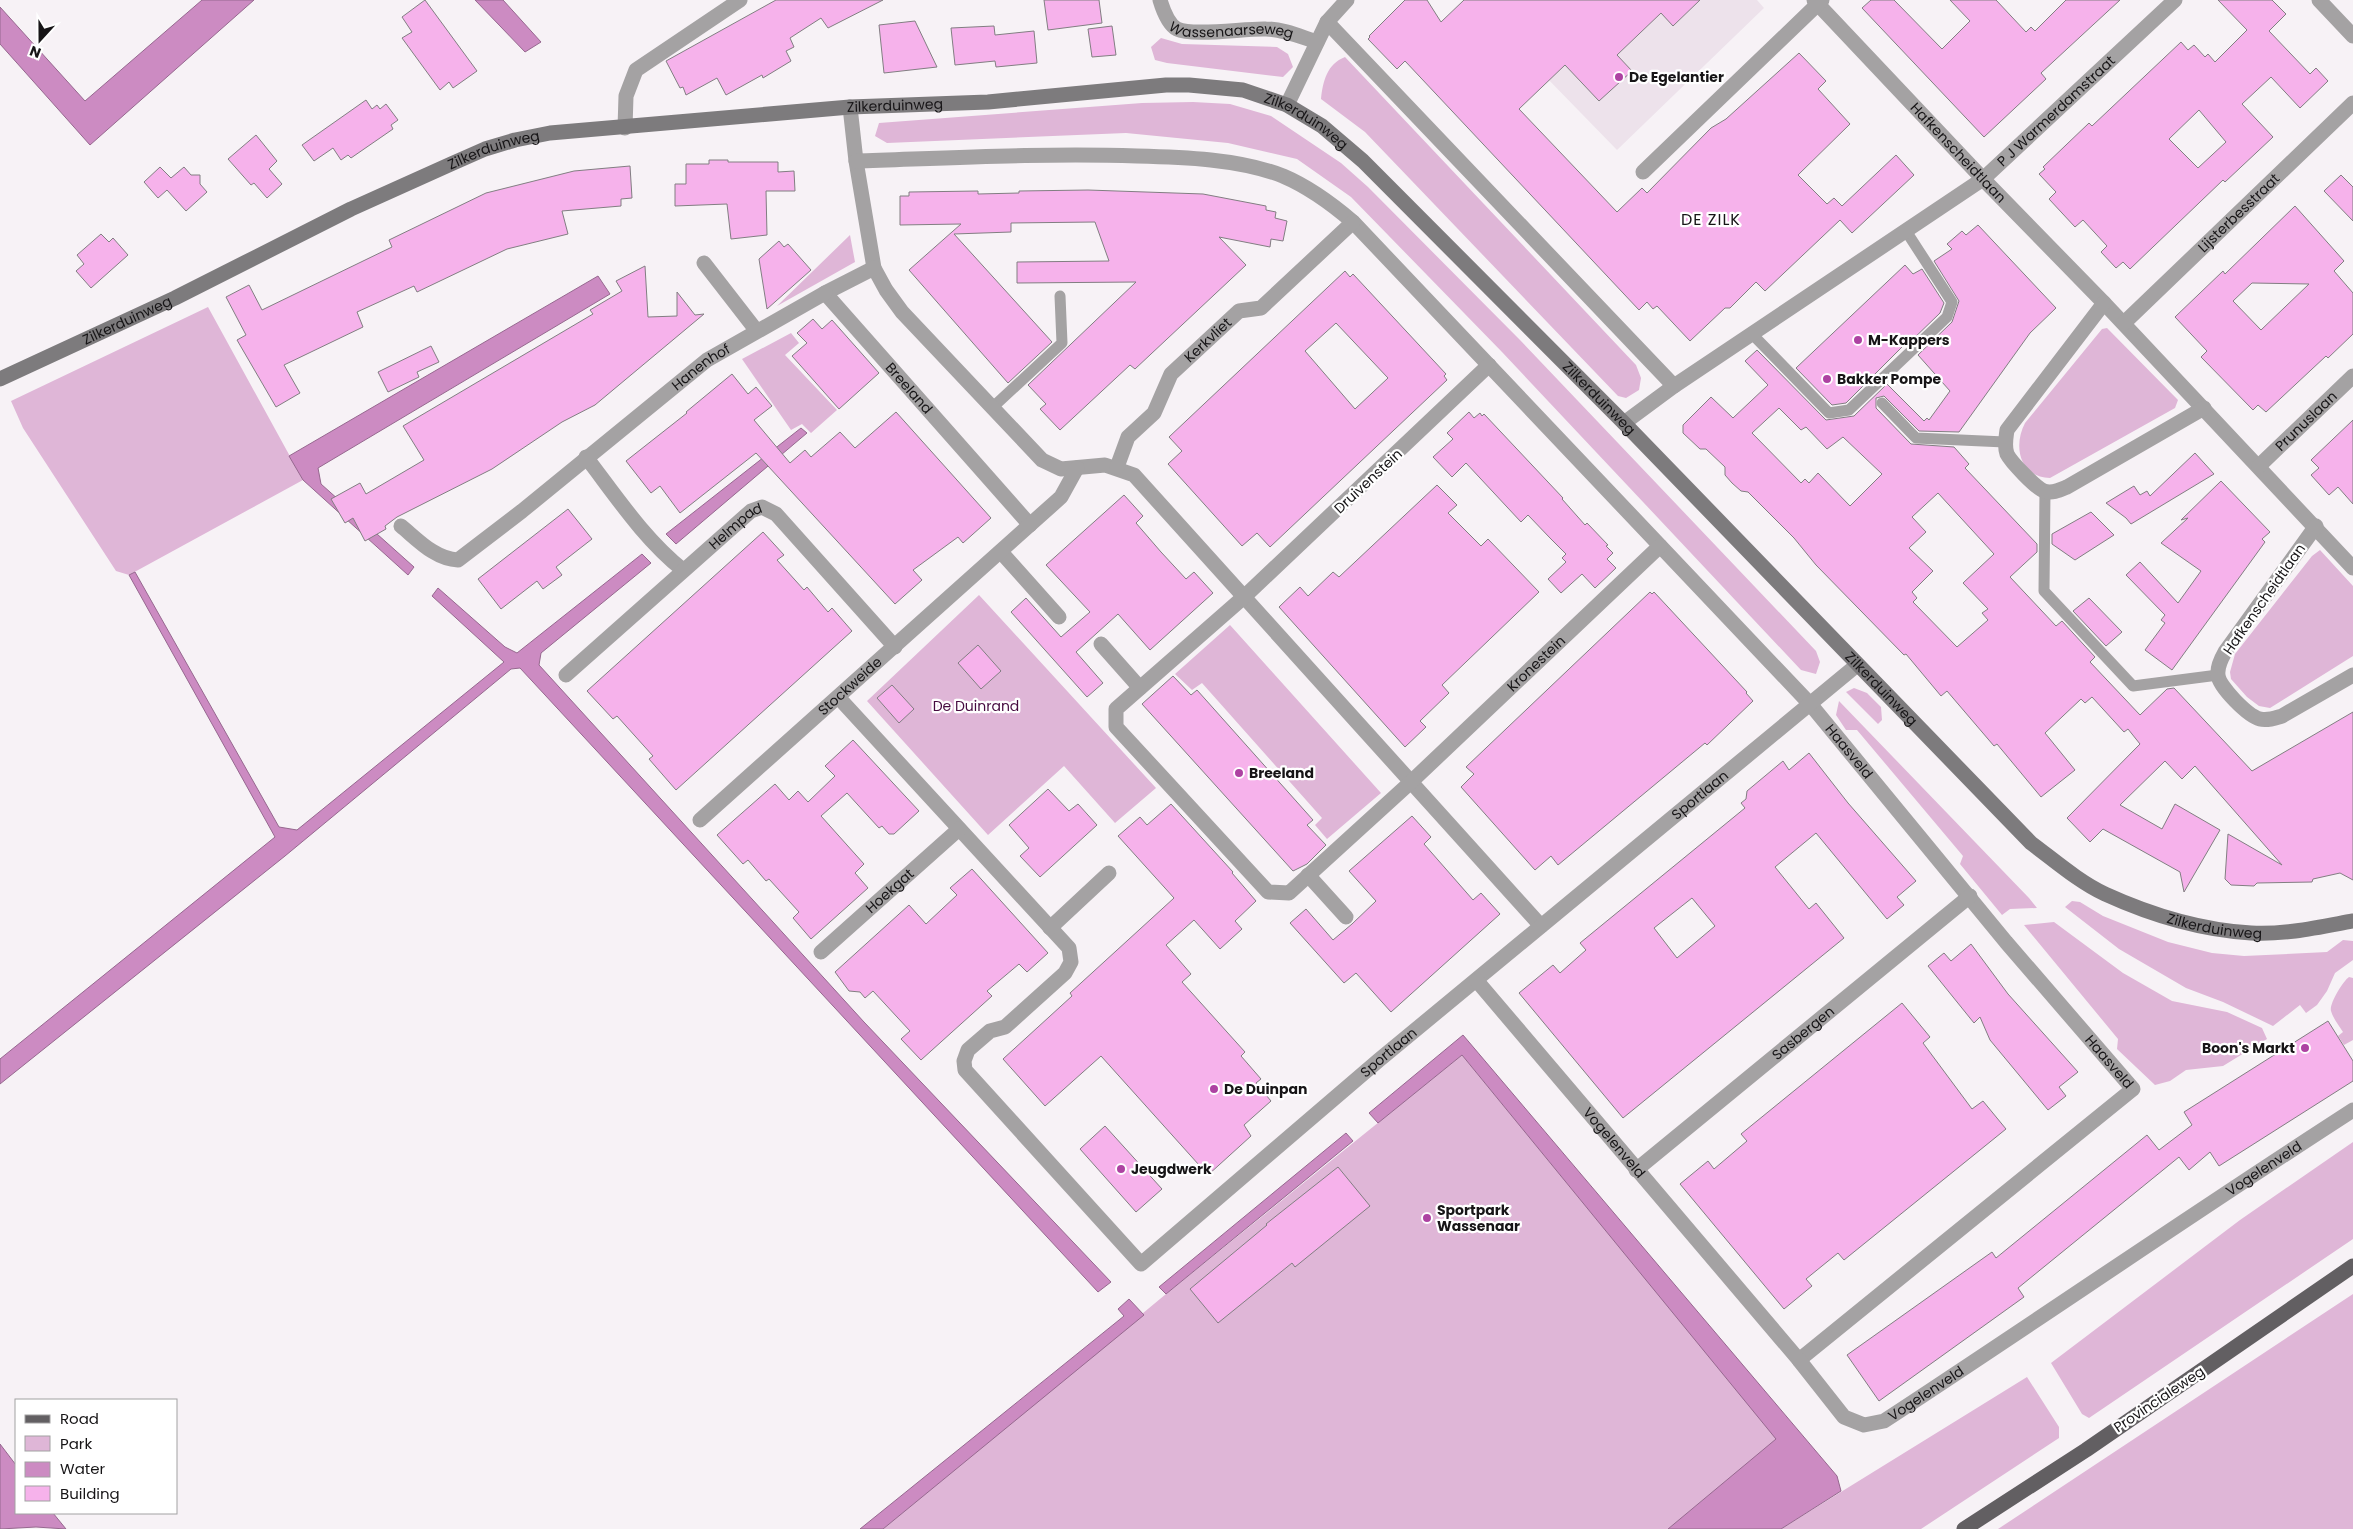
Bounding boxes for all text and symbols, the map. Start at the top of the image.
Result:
north arrow [15,15,65,65]
street label: Wassenaarseweg [1165,16,1296,44]
text: N [27,41,44,63]
street label: P J Warmerdamstraat [1993,51,2119,171]
place label: De Egelantier [1629,67,1724,87]
marker: De Egelantier [1613,71,1625,83]
street label: Zilkerduinweg [1261,88,1353,154]
street label: Zilkerduinweg [847,94,943,117]
street label: Hafkenscheidtlaan [1906,98,2011,207]
street label: Zilkerduinweg [444,125,541,174]
street label: Lijsterbesstraat [2193,169,2284,257]
district label: DE ZILK [1681,208,1741,231]
street label: Zilkerduinweg [79,291,175,349]
street label: Kerkvliet [1180,313,1236,367]
place label: M-Kappers [1868,330,1950,350]
marker: M-Kappers [1852,334,1864,346]
street label: Hanenhof [667,339,734,395]
street label: Zilkerduinweg [1558,357,1640,439]
street label: Breeland [881,358,937,418]
place label: Bakker Pompe [1837,369,1942,389]
marker: Bakker Pompe [1821,373,1833,385]
street label: Prunuslaan [2271,387,2341,456]
street label: Druivenstein [1330,444,1406,518]
street label: Helmpad [704,498,765,554]
street label: Hafkenscheidtlaan [2218,539,2310,659]
street label: Kronestein [1502,631,1570,696]
street label: Zilkerduinweg [1841,647,1922,730]
street label: Stockweide [813,652,886,720]
park label: De Duinrand [933,696,1019,716]
street label: Haasveld [1821,720,1878,783]
place label: Breeland [1249,763,1314,783]
street label: Sportlaan [1667,765,1733,824]
marker: Breeland [1233,767,1245,779]
street label: Hoekgat [861,864,918,918]
street label: Zilkerduinweg [2165,908,2262,943]
street label: Sasbergen [1767,1001,1839,1065]
street label: Sportlaan [1356,1023,1421,1082]
street label: Haasveld [2080,1030,2138,1093]
place label: Boon's Markt [2202,1038,2295,1058]
marker: Boon's Markt [2299,1042,2311,1054]
place label: De Duinpan [1224,1079,1307,1099]
marker: De Duinpan [1208,1083,1220,1095]
street label: Vogelenveld [1578,1103,1650,1182]
street label: Vogelenveld [2222,1136,2306,1201]
place label: Jeugdwerk [1131,1159,1212,1179]
marker: Jeugdwerk [1115,1163,1127,1175]
place label: Sportpark Wassenaar [1437,1200,1520,1236]
marker: Sportpark Wassenaar [1421,1212,1433,1224]
street label: Vogelenveld [1884,1361,1968,1426]
street label: Provincialeweg [2110,1361,2208,1437]
legend [15,1399,178,1514]
text: Road [60,1408,99,1429]
text: Park [60,1433,92,1454]
text: Water [60,1458,106,1479]
text: Building [60,1483,120,1504]

